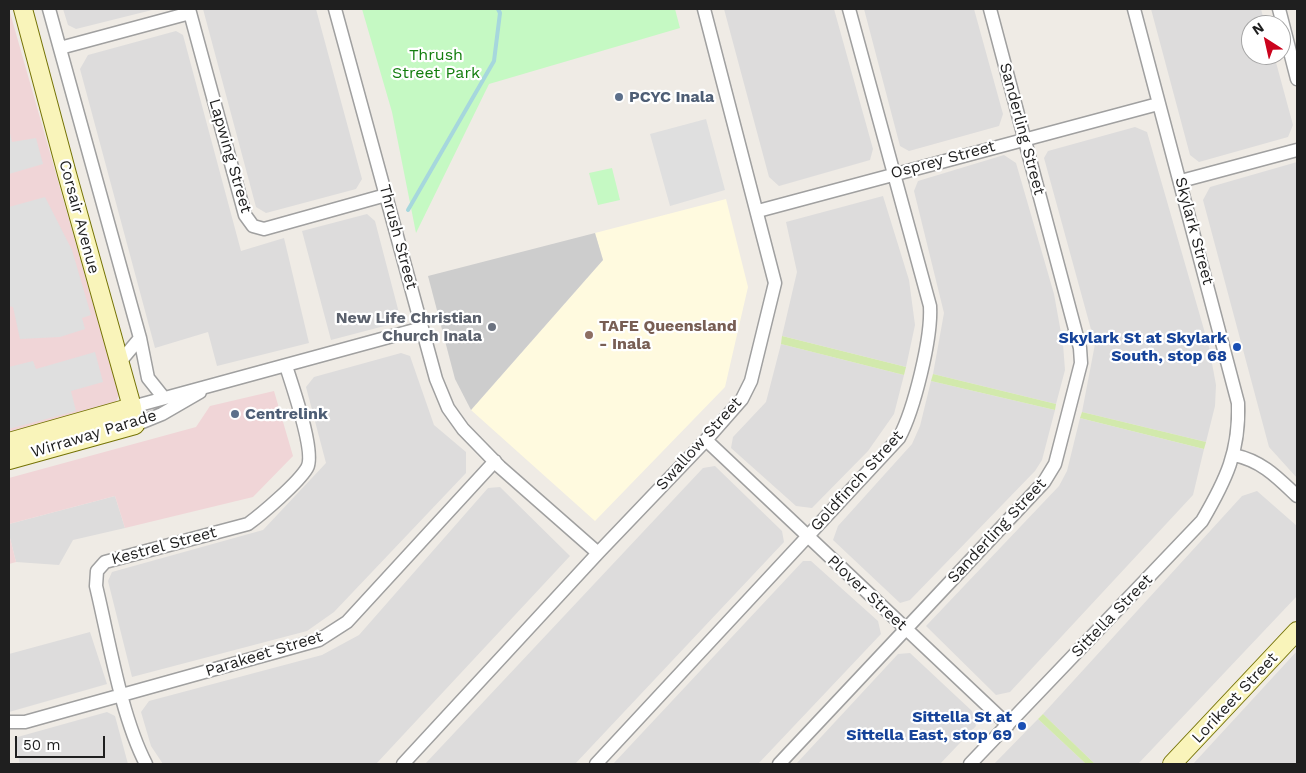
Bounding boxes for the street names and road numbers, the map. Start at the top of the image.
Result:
street label: Sanderling Street [995,61,1049,197]
street label: Lapwing Street [205,97,255,215]
street label: Osprey Street [889,137,997,183]
street label: Corsair Avenue [55,158,103,276]
street label: Skylark Street [1170,175,1218,287]
street label: Thrush Street [375,183,421,291]
street label: Swallow Street [652,393,746,495]
street label: Wirraway Parade [29,406,159,462]
street label: Goldfinch Street [807,427,907,535]
street label: Sanderling Street [944,475,1050,587]
street label: Kestrel Street [109,523,219,569]
street label: Plover Street [823,551,911,635]
street label: Sittella Street [1067,570,1157,662]
street label: Parakeet Street [203,627,325,681]
street label: Lorikeet Street [1188,649,1282,747]

